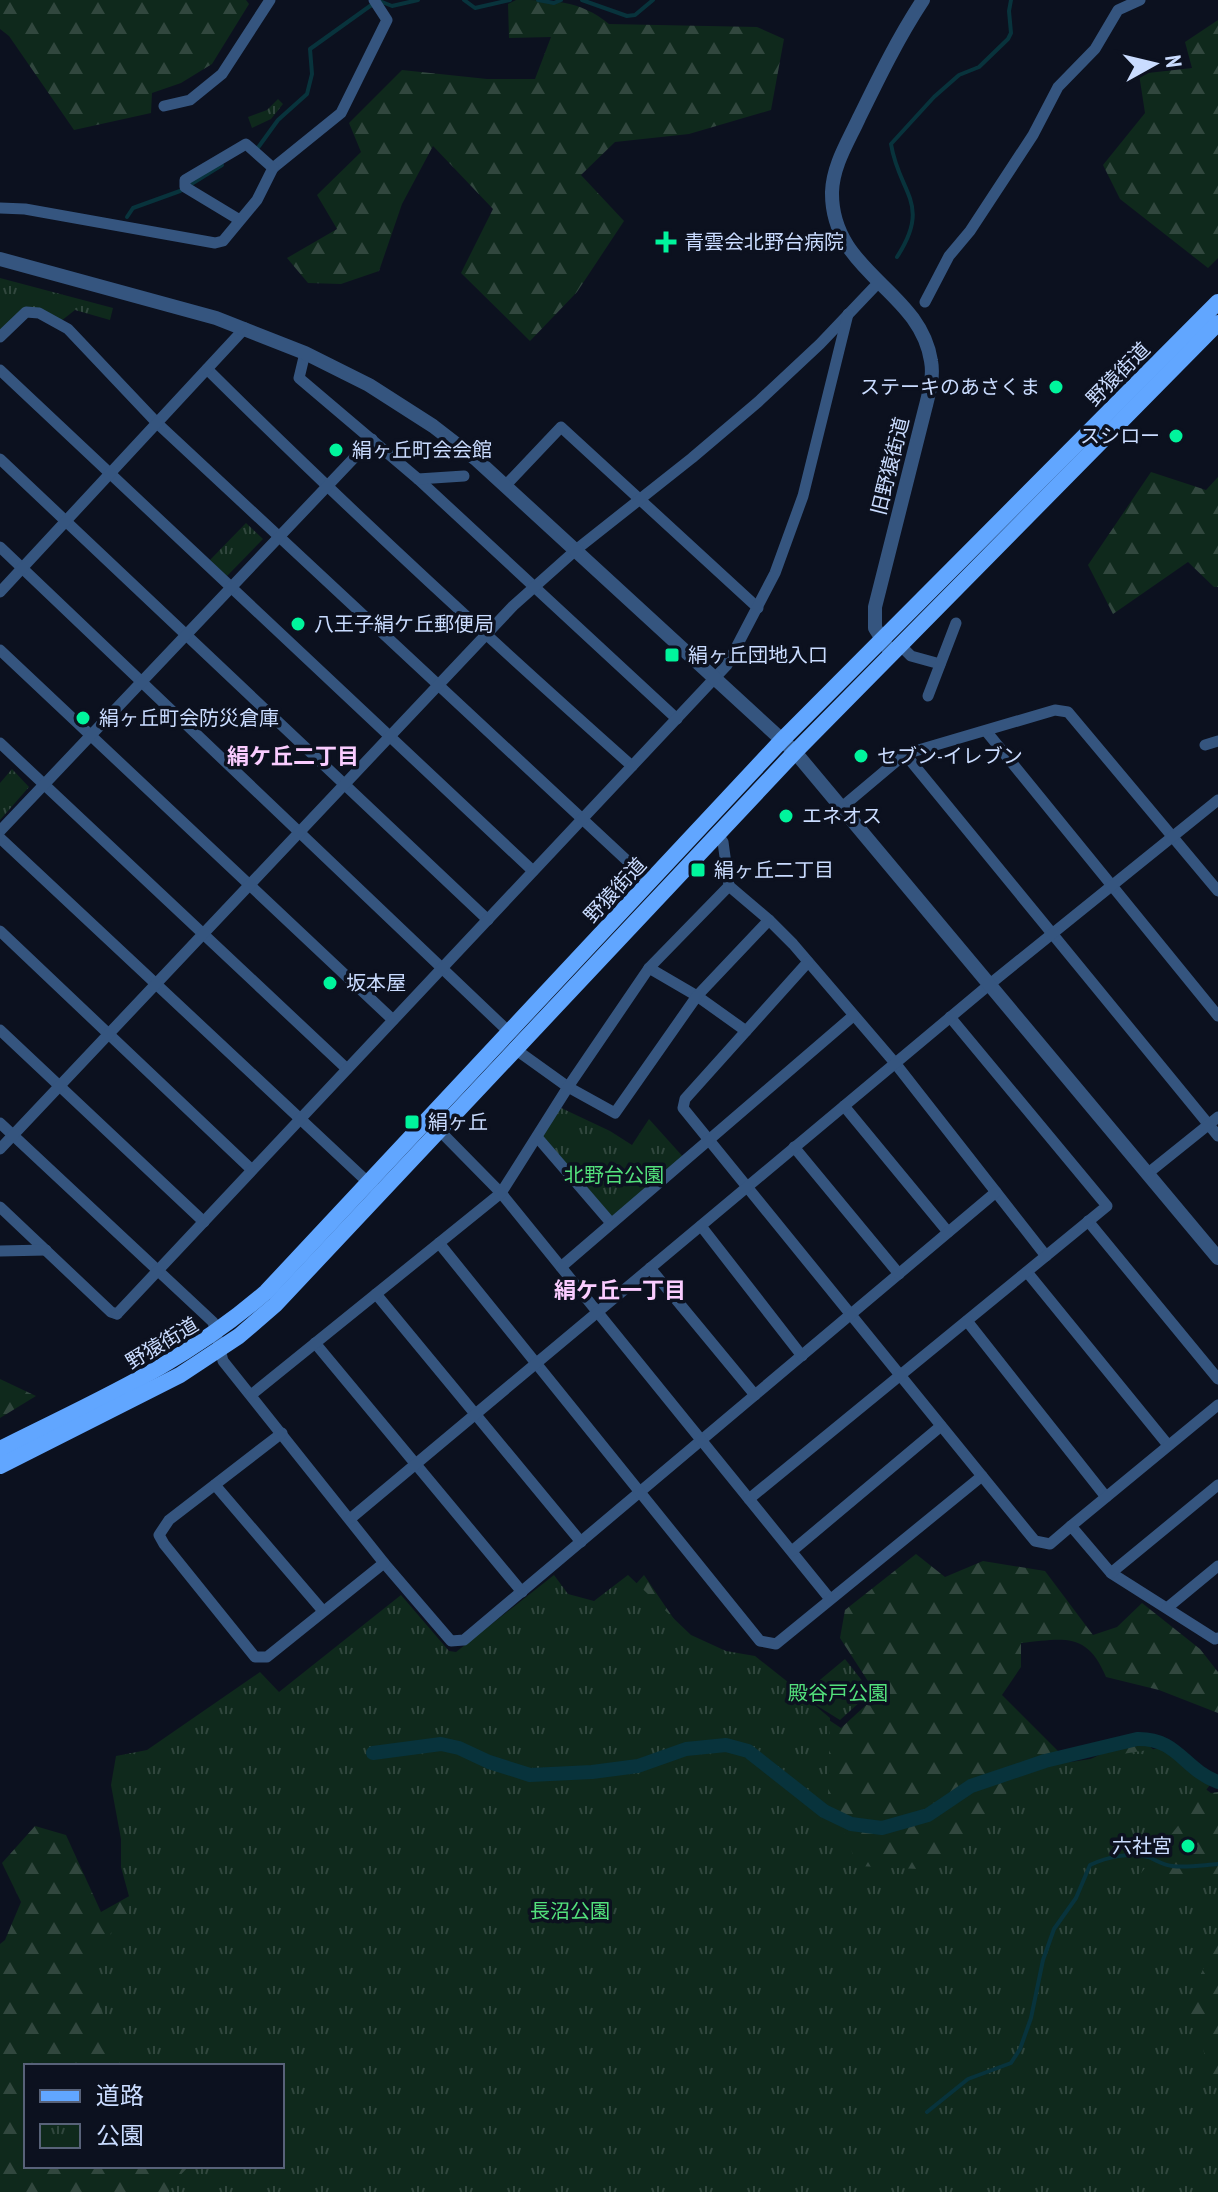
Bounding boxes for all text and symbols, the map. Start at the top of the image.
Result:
north arrow [1114,24,1194,104]
text: N [1159,53,1188,69]
place label: 青雲会北野台病院 [684,229,844,255]
marker: 青雲会北野台病院 [655,231,677,253]
street label: 野猿街道 [1081,337,1155,411]
place label: ステーキのあさくま [860,374,1040,400]
marker: ステーキのあさくま [1047,378,1065,396]
street label: 旧野猿街道 [865,414,915,518]
place label: スシロー [1080,423,1160,449]
marker: スシロー [1167,427,1185,445]
place label: 絹ヶ丘町会会館 [352,437,492,463]
marker: 絹ヶ丘町会会館 [327,441,345,459]
place label: 八王子絹ケ丘郵便局 [314,611,494,637]
marker: 八王子絹ケ丘郵便局 [289,615,307,633]
place label: 絹ヶ丘団地入口 [688,642,828,668]
marker: 絹ヶ丘団地入口 [663,646,681,664]
place label: 絹ヶ丘町会防災倉庫 [99,705,279,731]
marker: 絹ヶ丘町会防災倉庫 [74,709,92,727]
district label: 絹ケ丘二丁目 [227,742,359,770]
place label: セブン-イレブン [877,743,1023,769]
marker: セブン-イレブン [852,747,870,765]
place label: エネオス [802,803,882,829]
marker: エネオス [777,807,795,825]
street label: 野猿街道 [578,852,652,928]
place label: 絹ヶ丘二丁目 [714,857,834,883]
marker: 絹ヶ丘二丁目 [689,861,707,879]
place label: 坂本屋 [346,970,406,996]
marker: 坂本屋 [321,974,339,992]
place label: 絹ヶ丘 [428,1109,488,1135]
marker: 絹ヶ丘 [403,1113,421,1131]
park label: 北野台公園 [564,1162,664,1188]
district label: 絹ケ丘一丁目 [554,1276,686,1304]
street label: 野猿街道 [121,1311,203,1375]
park label: 殿谷戸公園 [788,1680,888,1706]
place label: 六社宮 [1112,1833,1172,1859]
marker: 六社宮 [1179,1837,1197,1855]
park label: 長沼公園 [530,1898,610,1924]
legend [24,2064,284,2168]
text: 道路 [96,2080,144,2111]
text: 公園 [96,2120,144,2151]

